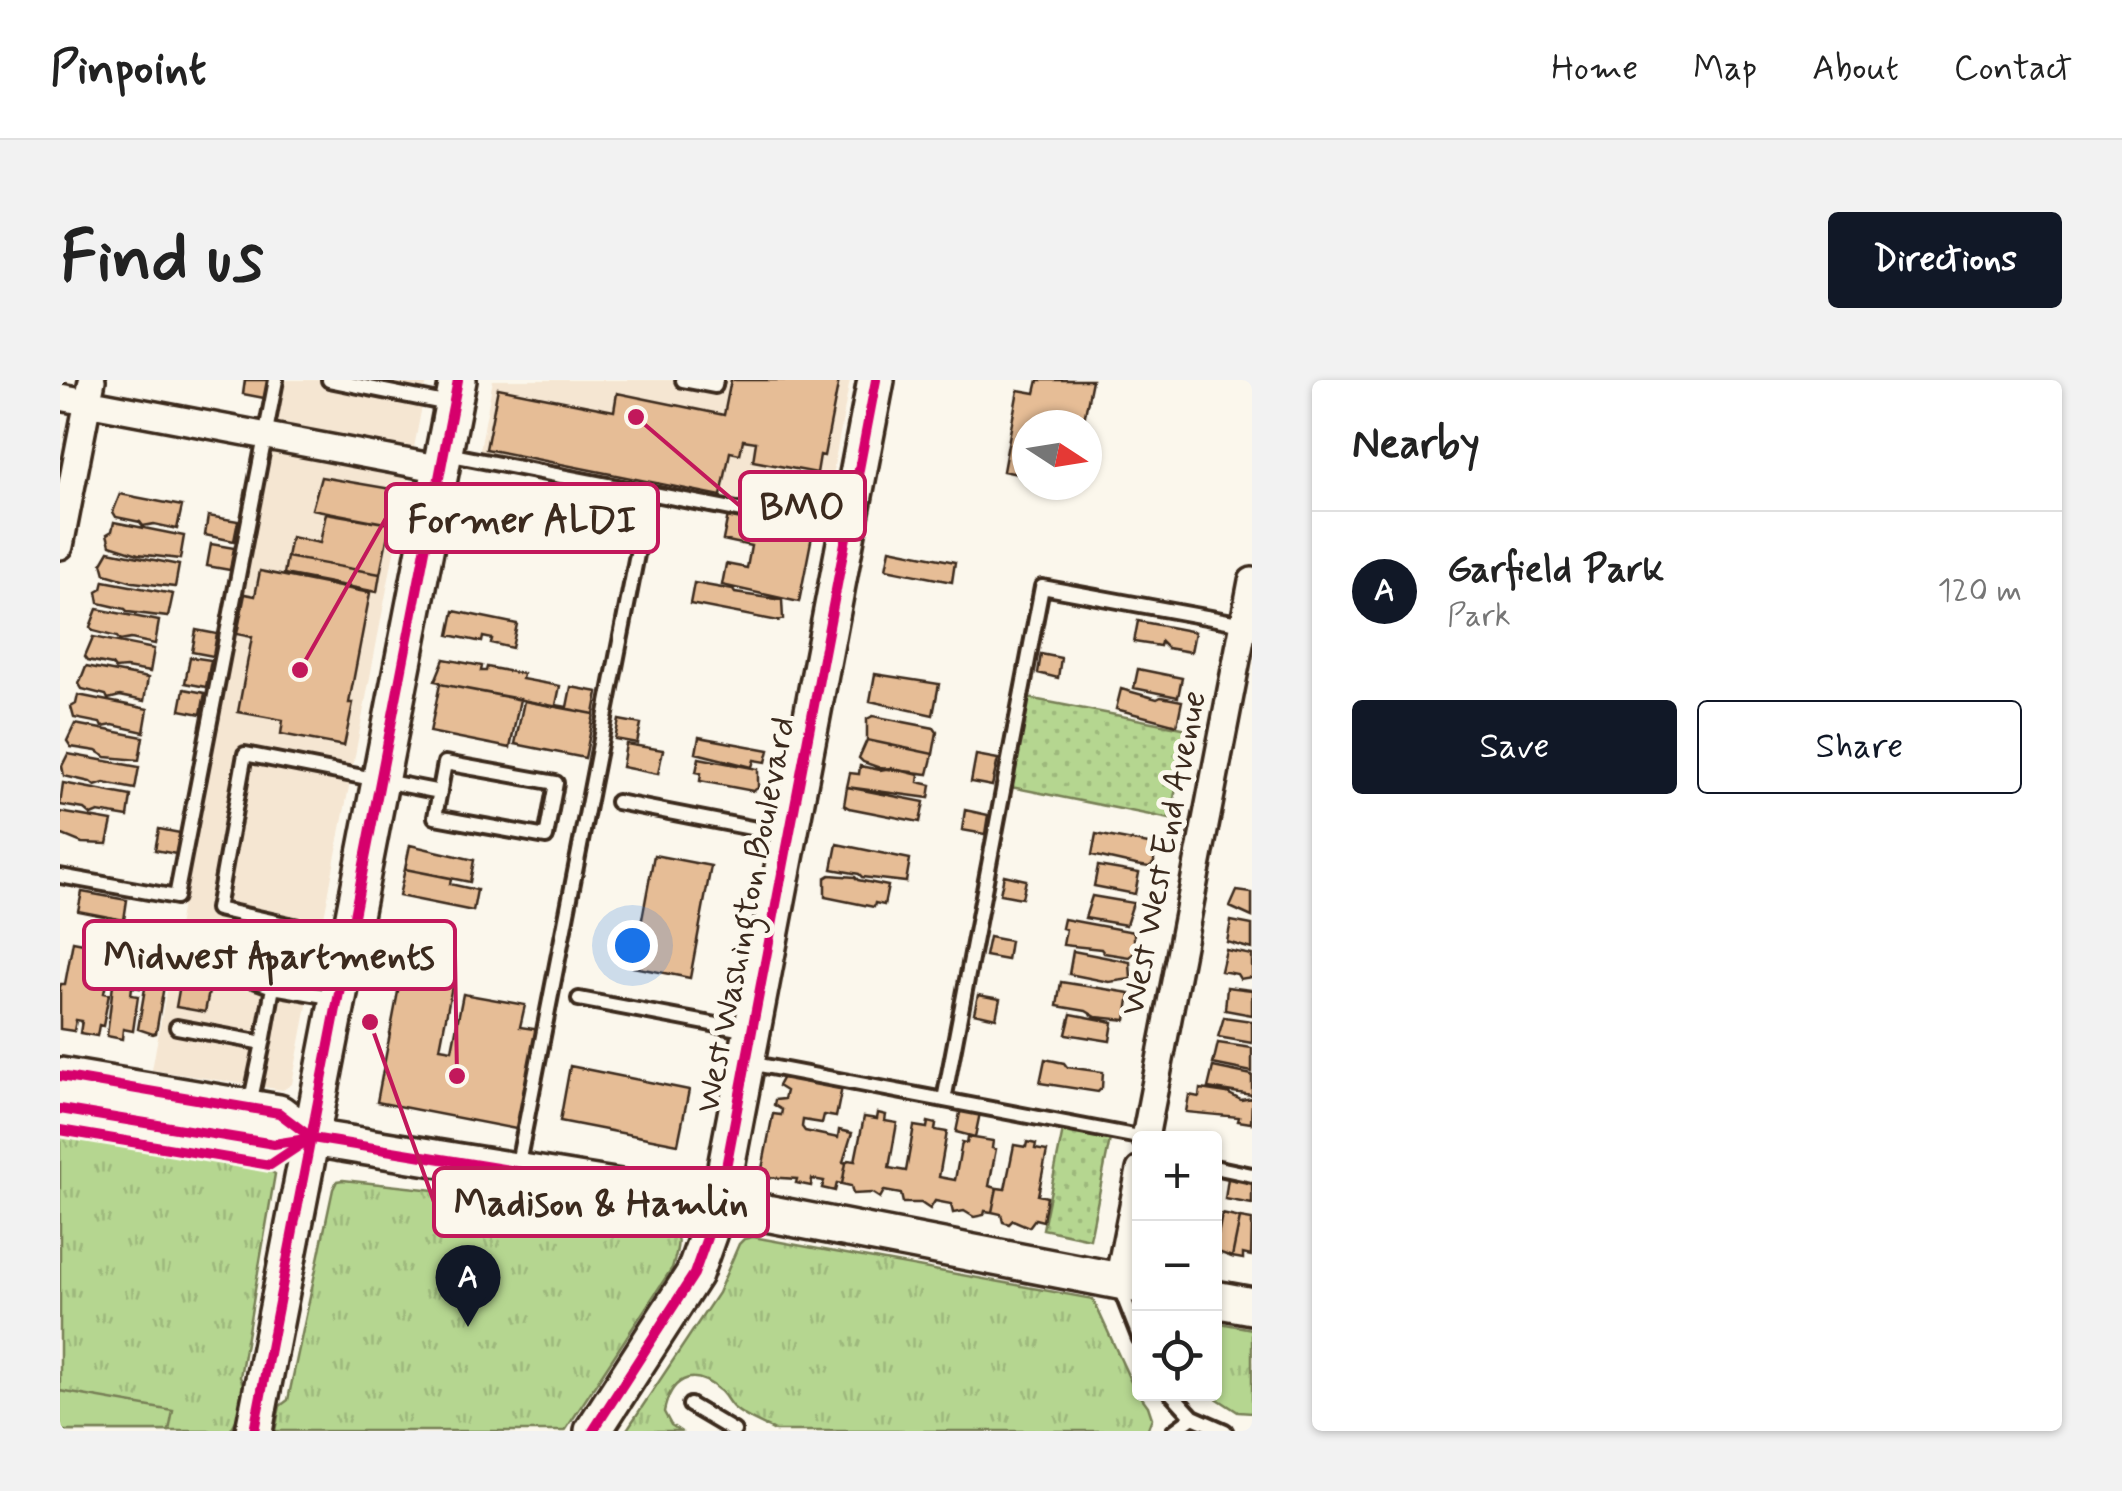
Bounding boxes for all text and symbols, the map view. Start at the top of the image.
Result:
text: Pinpoint [50,38,207,101]
text: Home [1551,46,1638,92]
text: Map [1693,46,1757,92]
text: About [1812,46,1899,92]
text: Contact [1954,46,2072,92]
button: Directions [1828,212,2062,308]
text: Find us [60,214,264,306]
north arrow [1012,410,1102,500]
text: Nearby [1352,418,1480,473]
callout: BMO [740,472,865,540]
callout: Former ALDI [386,484,658,552]
text: BMO [759,484,845,533]
text: Former ALDI [408,497,636,546]
text: Garfield Park [1447,546,1664,595]
text: A [1374,570,1395,612]
text: 120 m [1937,570,2022,612]
text: Park [1447,595,1511,637]
street label: West West End Avenue [1110,687,1218,1019]
button: Save [1352,700,1677,794]
button: Share [1697,700,2022,794]
street label: West Washington Boulevard [685,713,811,1118]
your location [607,920,658,971]
callout: Midwest Apartments [84,921,455,989]
text: Midwest Apartments [103,933,435,986]
map controls [1132,1131,1222,1401]
button: + [1132,1131,1222,1221]
callout: Madison & Hamlin [434,1168,768,1236]
text: Madison & Hamlin [454,1180,748,1229]
button: − [1132,1221,1222,1311]
pin: A [436,1244,500,1327]
button: locate [1132,1311,1222,1401]

